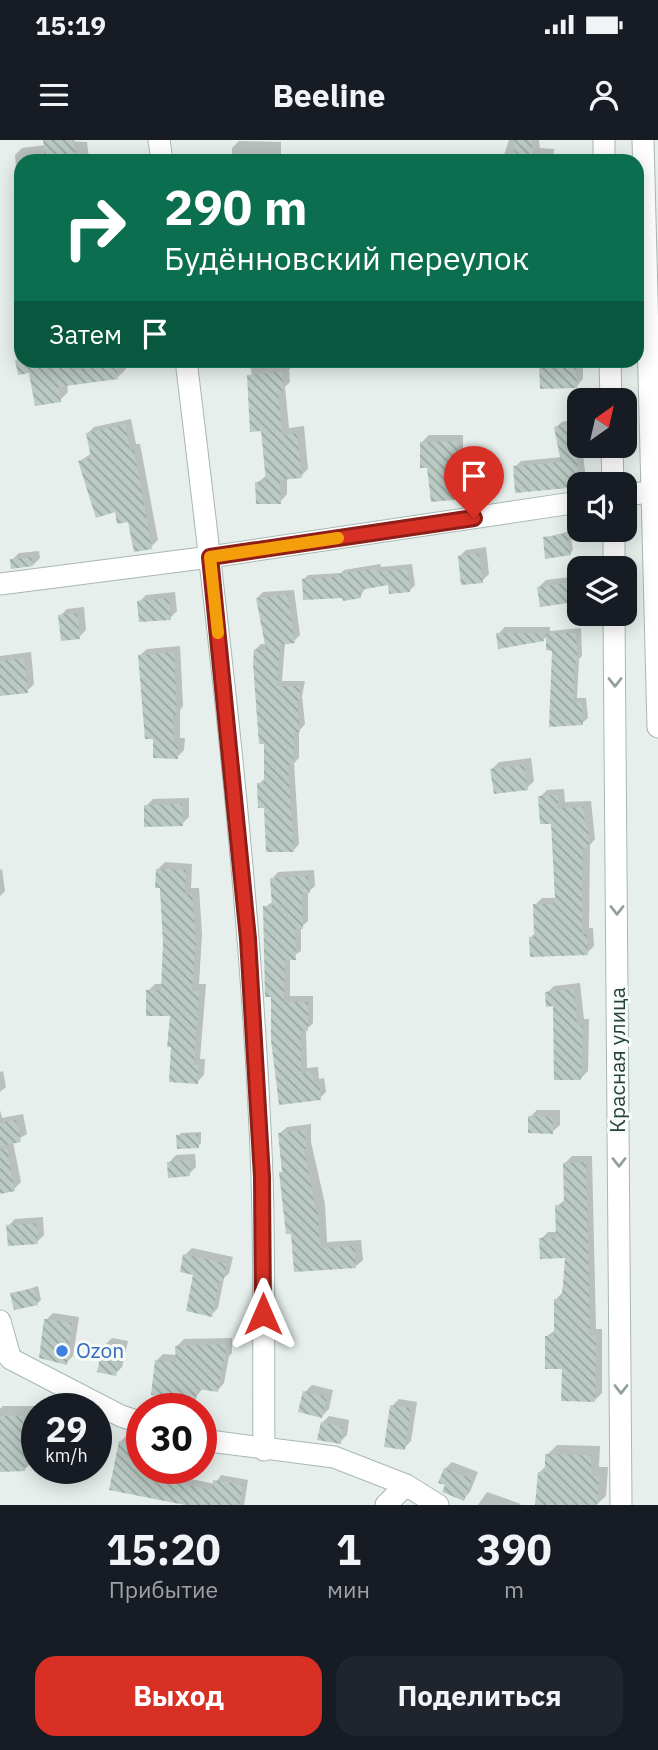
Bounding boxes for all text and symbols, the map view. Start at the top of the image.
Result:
text: 15:19 [35,8,106,42]
text: Beeline [272,74,386,116]
icon: menu [35,76,73,114]
icon: person [585,76,623,114]
text: 290 m [164,175,308,238]
icon: right [49,182,140,273]
text: Будённовский переулок [164,237,529,279]
icon: arrive [136,315,174,353]
text: Затем [49,317,122,351]
north arrow [567,388,637,458]
map controls [567,388,637,626]
pin [444,446,504,518]
icon: arrive [455,457,493,495]
button: sound [567,472,637,542]
button: layers [567,556,637,626]
one-way arrow [607,678,623,688]
one-way arrow [609,905,625,916]
street label: Красная улица [603,987,631,1133]
one-way arrow [611,1157,627,1168]
position arrow [226,1277,300,1351]
place label: Ozon [76,1336,124,1364]
marker: Ozon [54,1343,70,1359]
one-way arrow [613,1384,628,1395]
speed limit sign: 30 [126,1393,217,1484]
text: 29 [45,1406,88,1452]
text: km/h [45,1444,88,1467]
text: 15:20 [106,1522,221,1577]
text: 1 [336,1522,361,1577]
text: 390 [476,1522,552,1577]
text: Прибытие [109,1574,218,1604]
text: мин [327,1574,370,1604]
text: m [504,1574,524,1604]
button: Выход [35,1656,322,1736]
button: Поделиться [336,1656,623,1736]

